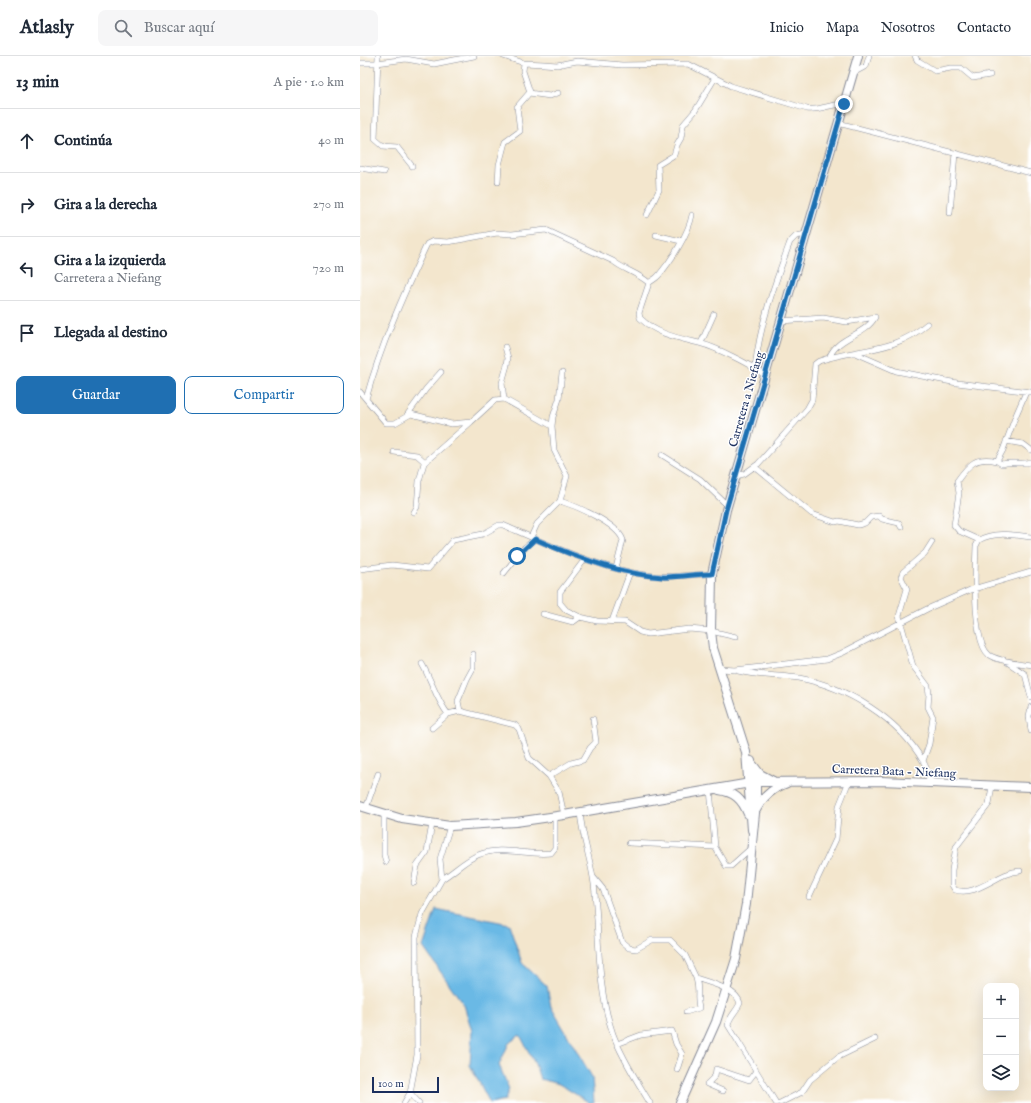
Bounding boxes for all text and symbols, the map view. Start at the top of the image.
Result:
search box [98,10,378,46]
text: Atlasly [20,16,74,40]
icon: search [112,17,134,39]
text: Buscar aquí [144,18,214,37]
text: Inicio [769,19,804,37]
text: Mapa [826,19,859,37]
text: Nosotros [881,19,935,37]
text: Contacto [957,19,1011,37]
text: 13 min [16,72,59,93]
text: A pie · 1.0 km [274,74,344,91]
route end [835,95,853,113]
icon: ahead [16,130,38,152]
text: Continúa [54,131,112,150]
text: 40 m [318,132,344,149]
icon: right [16,194,38,216]
text: Gira a la derecha [54,195,157,214]
text: 270 m [313,196,344,213]
text: Gira a la izquierda [54,251,166,270]
icon: left [16,258,38,280]
text: 720 m [313,260,344,277]
text: Carretera a Niefang [54,270,161,287]
icon: arrive [16,322,38,344]
text: Llegada al destino [54,323,167,342]
street label: Carretera a Niefang [726,349,767,449]
button: Guardar [16,376,176,414]
button: Compartir [184,376,344,414]
route start [508,547,526,565]
street label: Carretera Bata - Niefang [831,762,957,781]
map controls [983,983,1019,1091]
button: + [983,983,1019,1019]
button: − [983,1019,1019,1055]
button: layers [983,1055,1019,1091]
scale bar [372,1075,439,1094]
text: 100 m [378,1077,404,1091]

